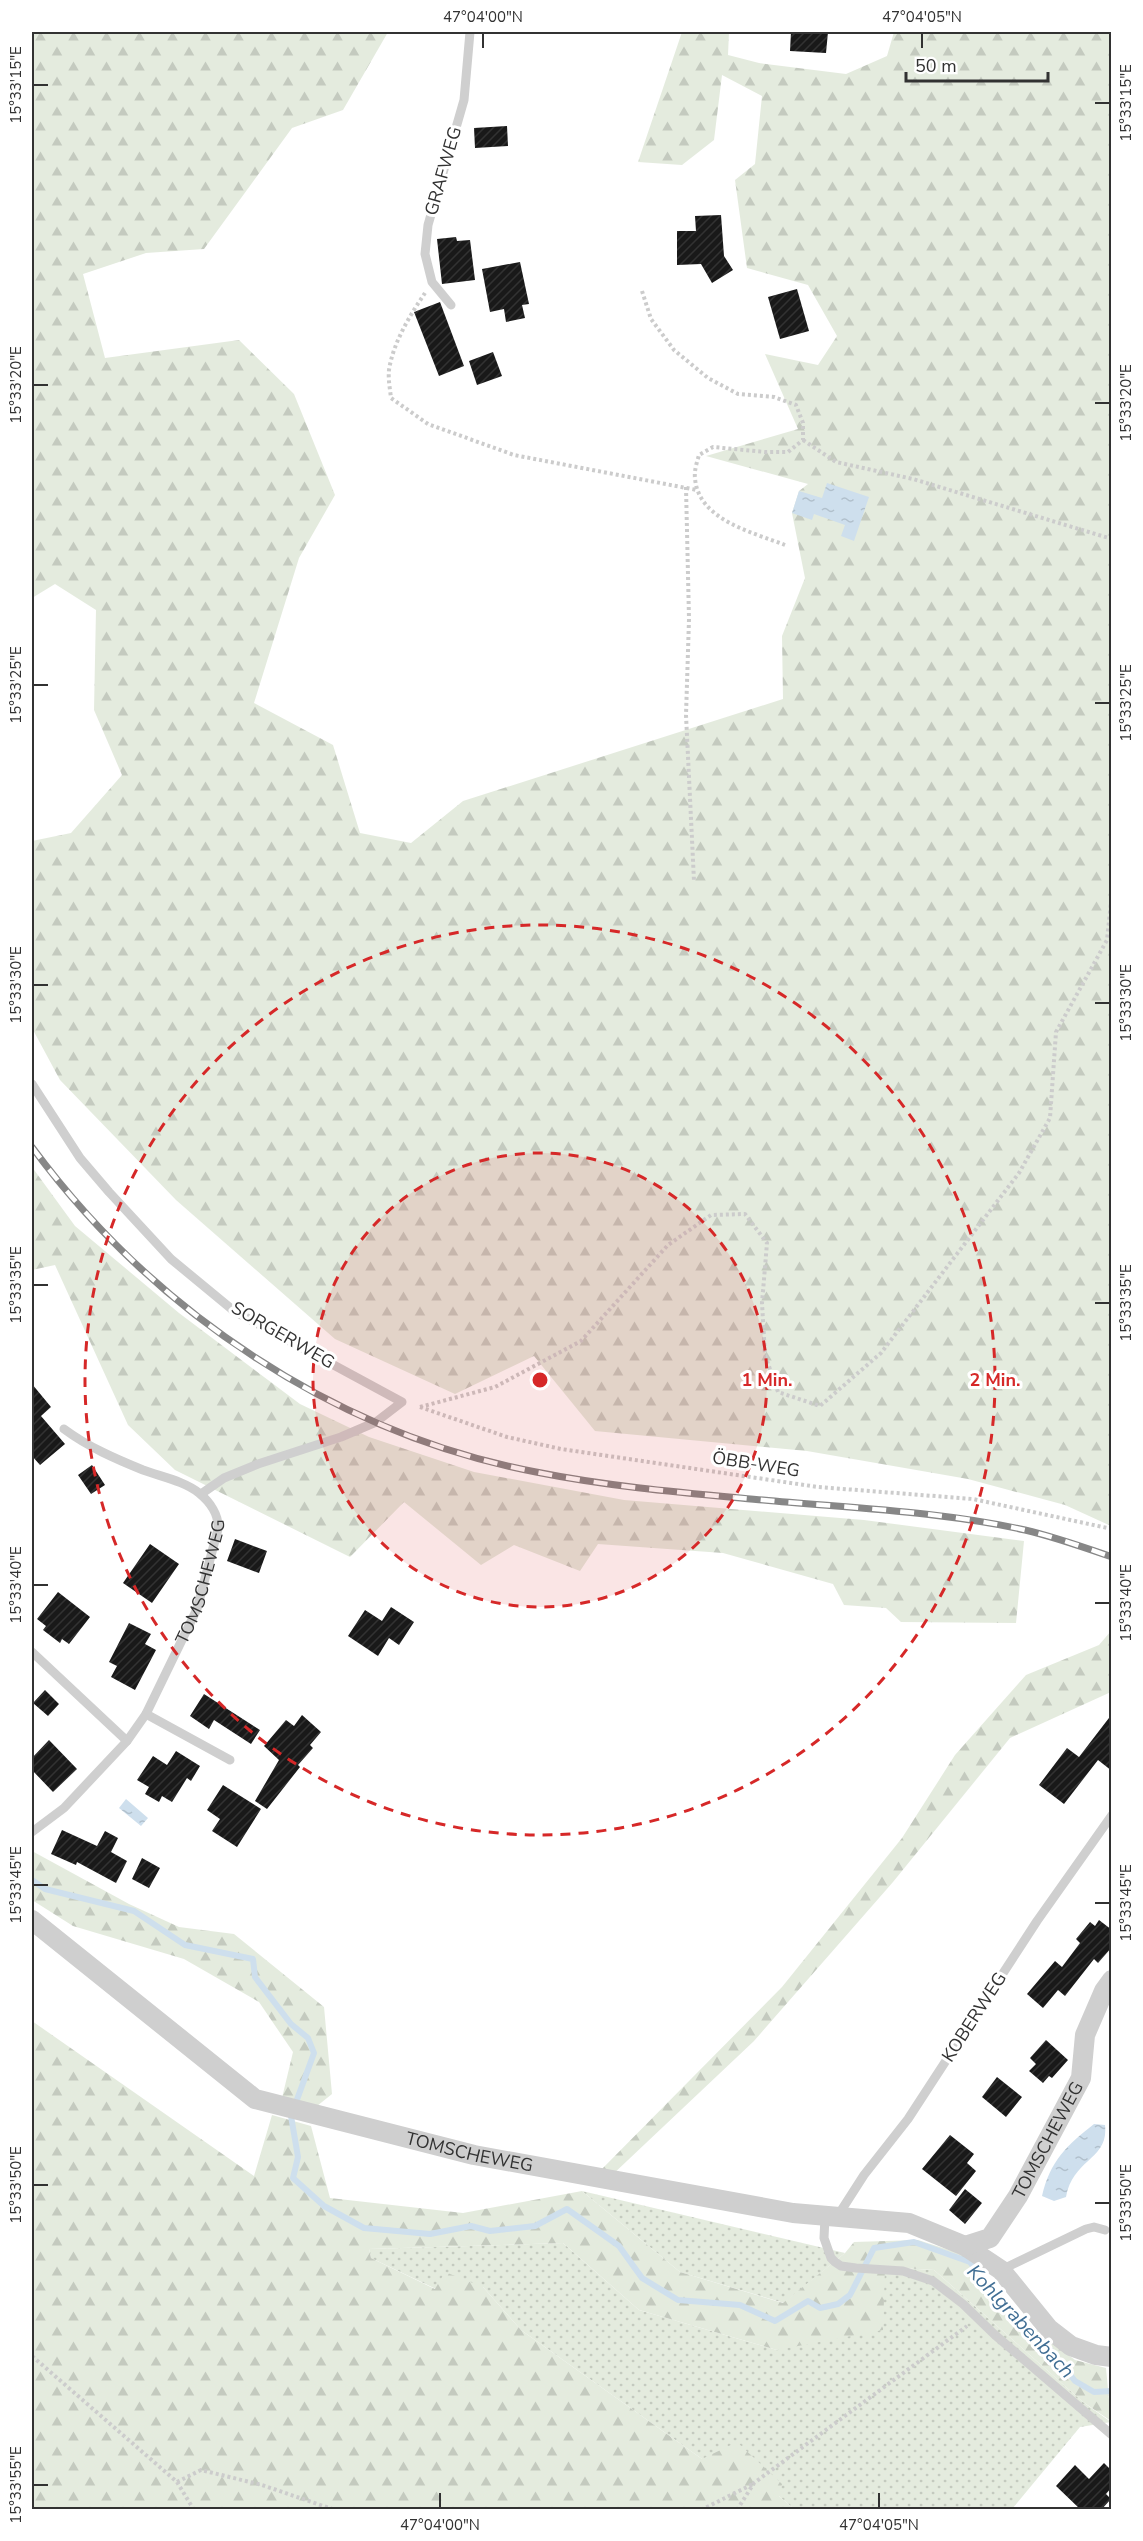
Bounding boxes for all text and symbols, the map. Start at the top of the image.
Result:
text: 47°04'00"N [443,7,523,27]
text: 47°04'05"N [882,7,962,27]
scale bar [906,45,1048,83]
text: 15°33'15"E [6,46,26,124]
text: 50 m [915,54,957,78]
text: 15°33'15"E [1116,64,1136,142]
street label: GRAFWEG [419,124,467,218]
text: 15°33'20"E [6,346,26,424]
text: 15°33'20"E [1116,364,1136,442]
text: 15°33'25"E [6,646,26,724]
text: 15°33'25"E [1116,664,1136,742]
text: 15°33'30"E [6,946,26,1024]
text: 15°33'30"E [1116,964,1136,1042]
text: 15°33'35"E [6,1246,26,1324]
text: 15°33'35"E [1116,1264,1136,1342]
street label: SORGERWEG [227,1296,339,1374]
text: 1 Min. [742,1368,792,1392]
text: 2 Min. [970,1368,1020,1392]
centre of rings [530,1370,550,1390]
street label: ÖBB-WEG [711,1445,801,1483]
street label: TOMSCHEWEG [170,1519,230,1648]
text: 15°33'40"E [6,1546,26,1624]
text: 15°33'40"E [1116,1564,1136,1642]
text: 15°33'45"E [6,1846,26,1924]
text: 15°33'45"E [1116,1864,1136,1942]
street label: KOBERWEG [936,1968,1012,2066]
street label: TOMSCHEWEG [1007,2077,1089,2203]
street label: TOMSCHEWEG [403,2126,535,2178]
text: 15°33'50"E [6,2146,26,2224]
text: 15°33'50"E [1116,2164,1136,2242]
water label: Kohlgrabenbach [961,2259,1080,2384]
text: 15°33'55"E [6,2446,26,2524]
text: 47°04'00"N [400,2515,480,2535]
text: 47°04'05"N [839,2515,919,2535]

